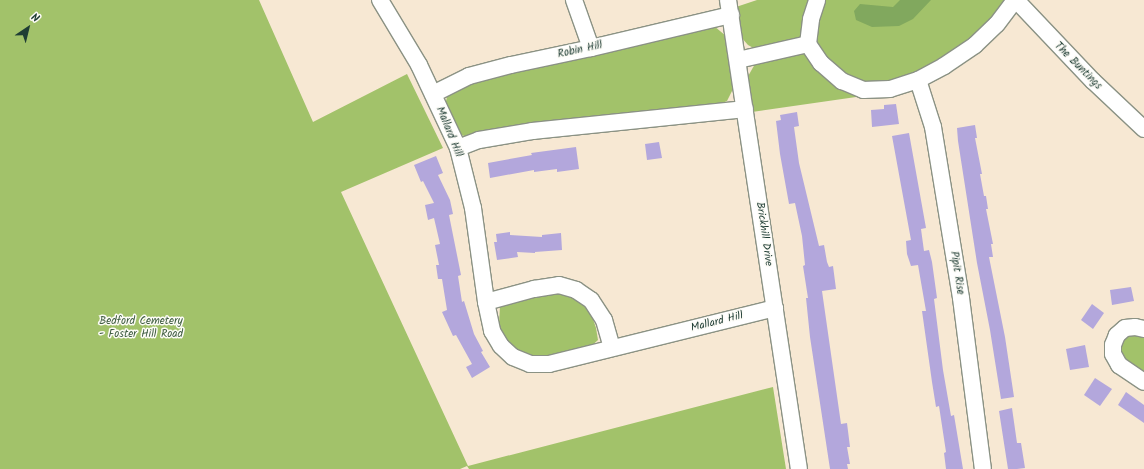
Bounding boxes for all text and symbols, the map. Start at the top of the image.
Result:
north arrow [8,8,48,48]
text: N [27,9,43,28]
street label: Robin Hill [556,39,604,61]
street label: The Buntings [1051,39,1105,93]
street label: Mallard Hill [433,105,465,159]
street label: Brickhill Drive [753,201,775,267]
street label: Pipit Rise [947,250,967,296]
street label: Mallard Hill [690,309,744,335]
park label: Bedford Cemetery - Foster Hill Road [99,315,183,341]

